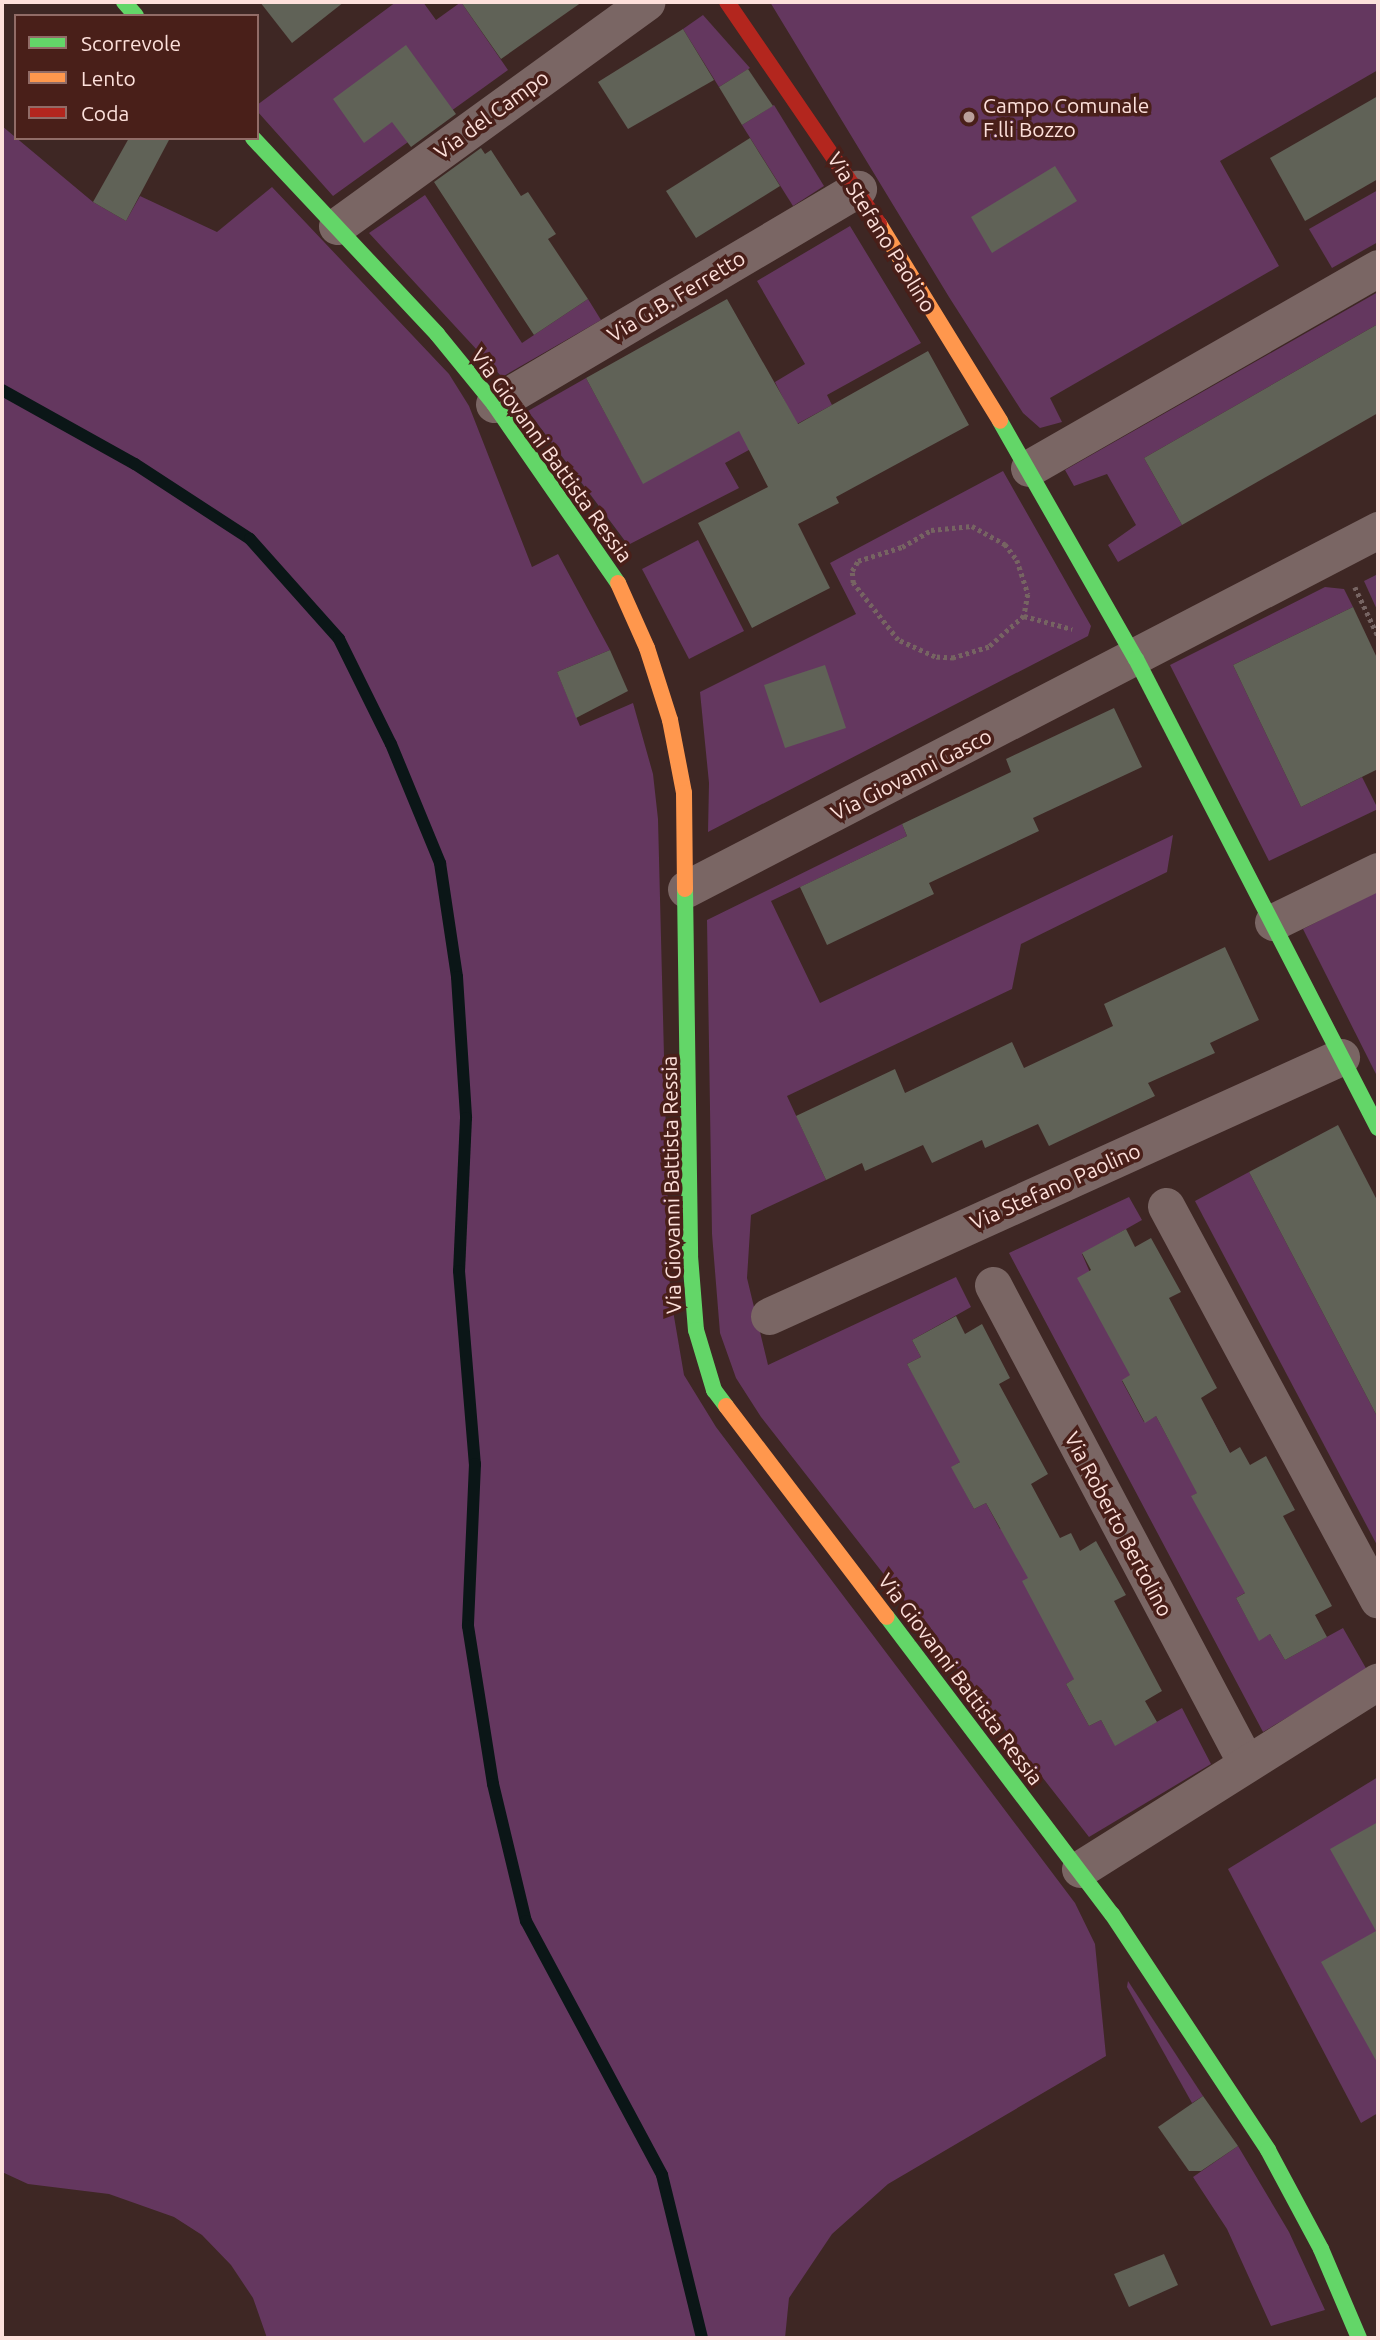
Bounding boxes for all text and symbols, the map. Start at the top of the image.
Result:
legend [14,14,259,140]
text: Scorrevole [81,31,181,55]
street label: Via del Campo [429,64,553,164]
text: Lento [81,66,136,90]
place label: Campo Comunale F.lli Bozzo [983,92,1149,142]
text: Coda [81,101,129,125]
marker: Campo Comunale F.lli Bozzo [961,109,977,125]
street label: Via Stefano Paolino [823,147,941,317]
street label: Via G.B. Ferretto [603,245,749,347]
street label: Via Giovanni Battista Ressia [466,343,638,567]
street label: Via Giovanni Gasco [827,723,995,825]
street label: Via Giovanni Battista Ressia [656,1056,686,1314]
street label: Via Stefano Paolino [966,1137,1144,1235]
street label: Via Roberto Bertolino [1060,1427,1178,1621]
street label: Via Giovanni Battista Ressia [873,1568,1049,1790]

